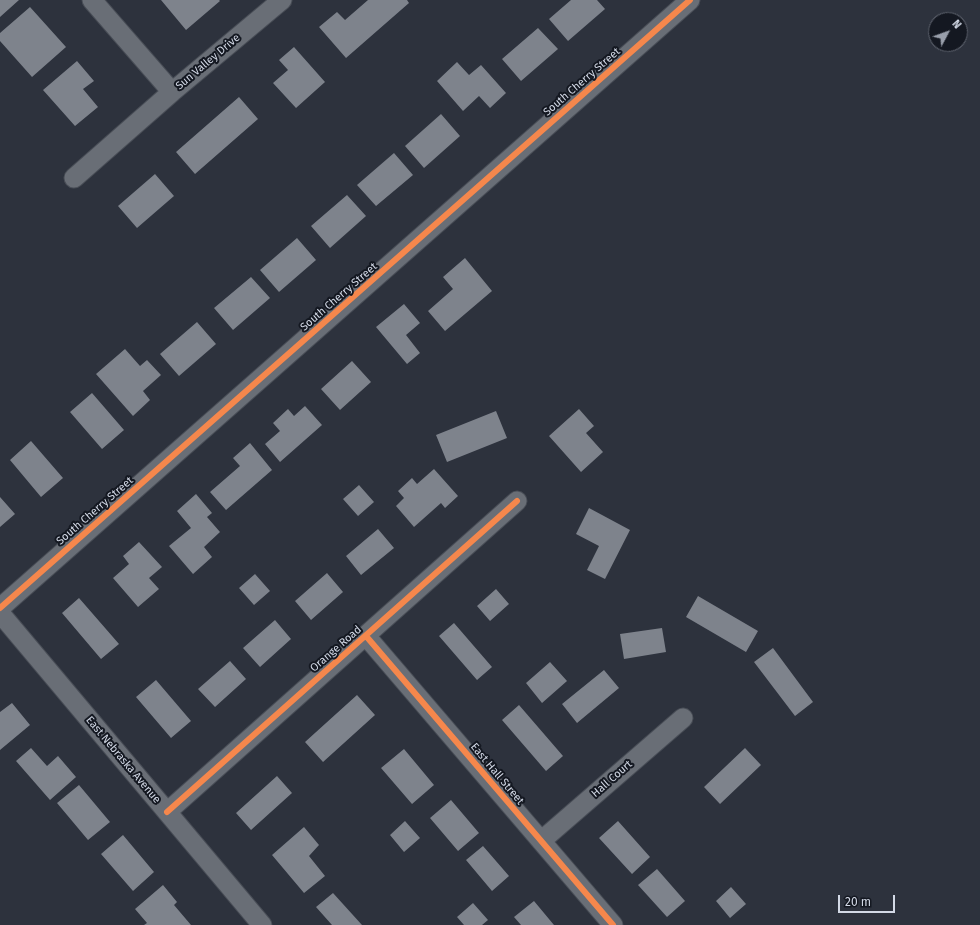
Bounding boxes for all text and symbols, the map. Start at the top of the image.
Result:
north arrow [928,12,968,52]
text: N [949,17,964,31]
street label: Sun Valley Drive [173,31,243,93]
street label: South Cherry Street [541,45,623,119]
street label: South Cherry Street [298,260,380,334]
street label: South Cherry Street [54,474,136,548]
street label: Orange Road [308,623,364,675]
street label: East Nebraska Avenue [83,714,163,806]
street label: East Hall Street [467,741,527,807]
street label: Hall Court [589,758,635,800]
scale bar [840,887,897,913]
text: 20 m [845,895,871,909]

